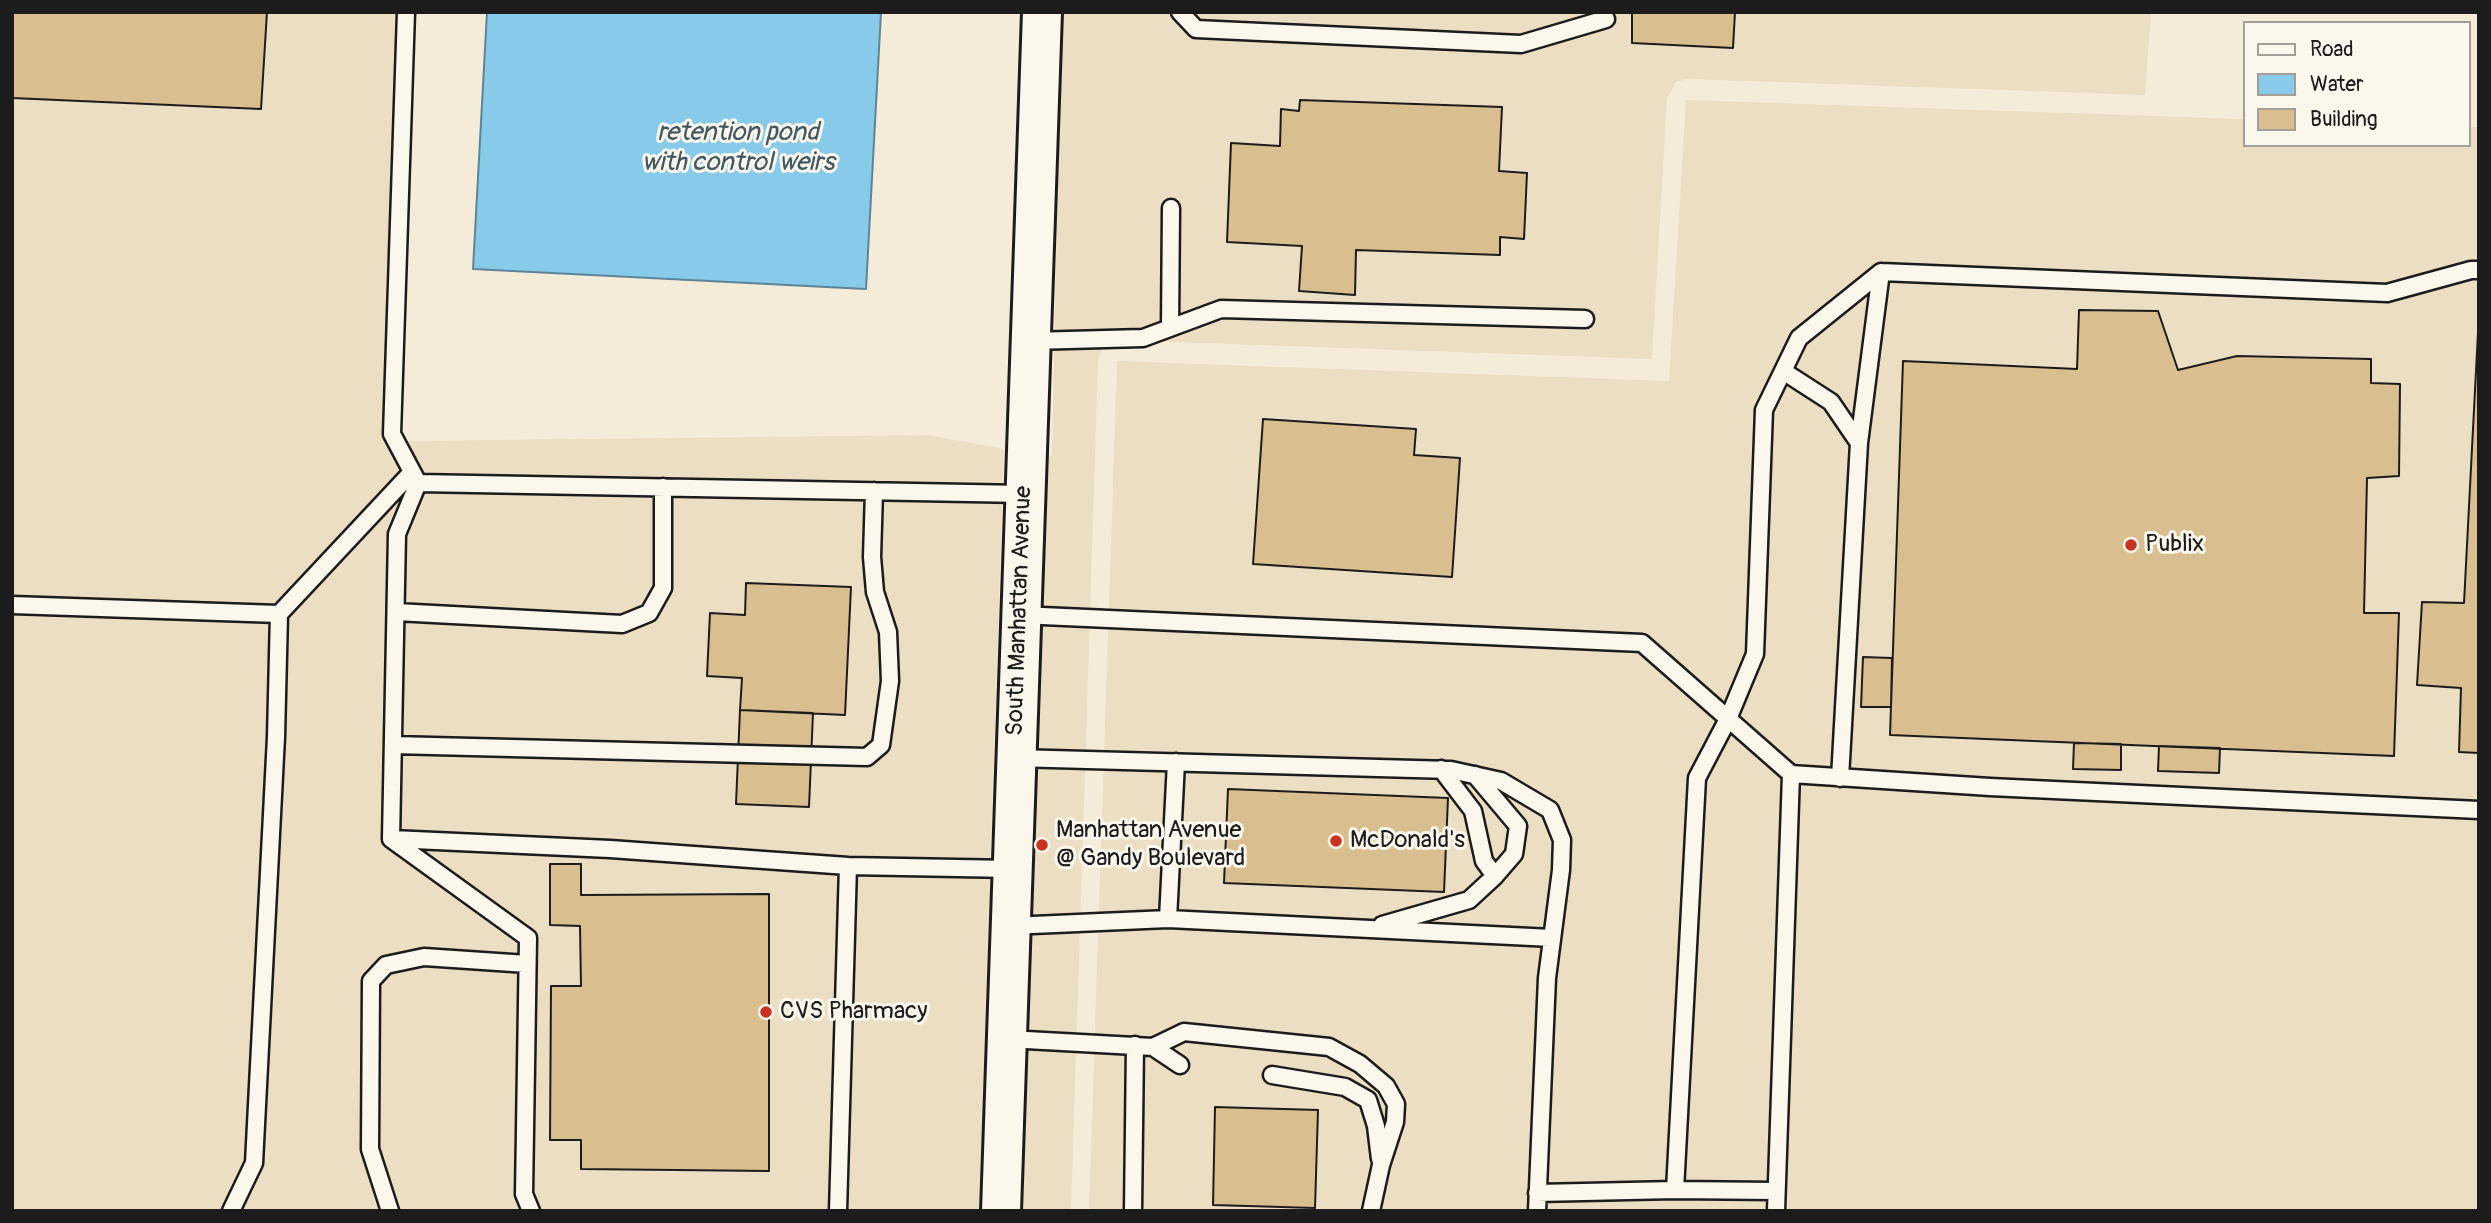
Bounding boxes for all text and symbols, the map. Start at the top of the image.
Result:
legend [2242,21,2470,147]
text: Road [2310,36,2354,63]
text: Water [2310,71,2363,98]
text: Building [2310,106,2377,133]
water label: retention pond with control weirs [642,117,834,178]
street label: South Manhattan Avenue [1001,485,1039,737]
place label: Publix [2145,531,2204,559]
marker: Publix [2123,537,2139,553]
place label: Manhattan Avenue @ Gandy Boulevard [1056,817,1245,873]
place label: McDonald's [1350,827,1465,855]
marker: McDonald's [1328,833,1344,849]
marker: Manhattan Avenue @ Gandy Boulevard [1034,837,1050,853]
place label: CVS Pharmacy [780,998,928,1026]
marker: CVS Pharmacy [758,1004,774,1020]

